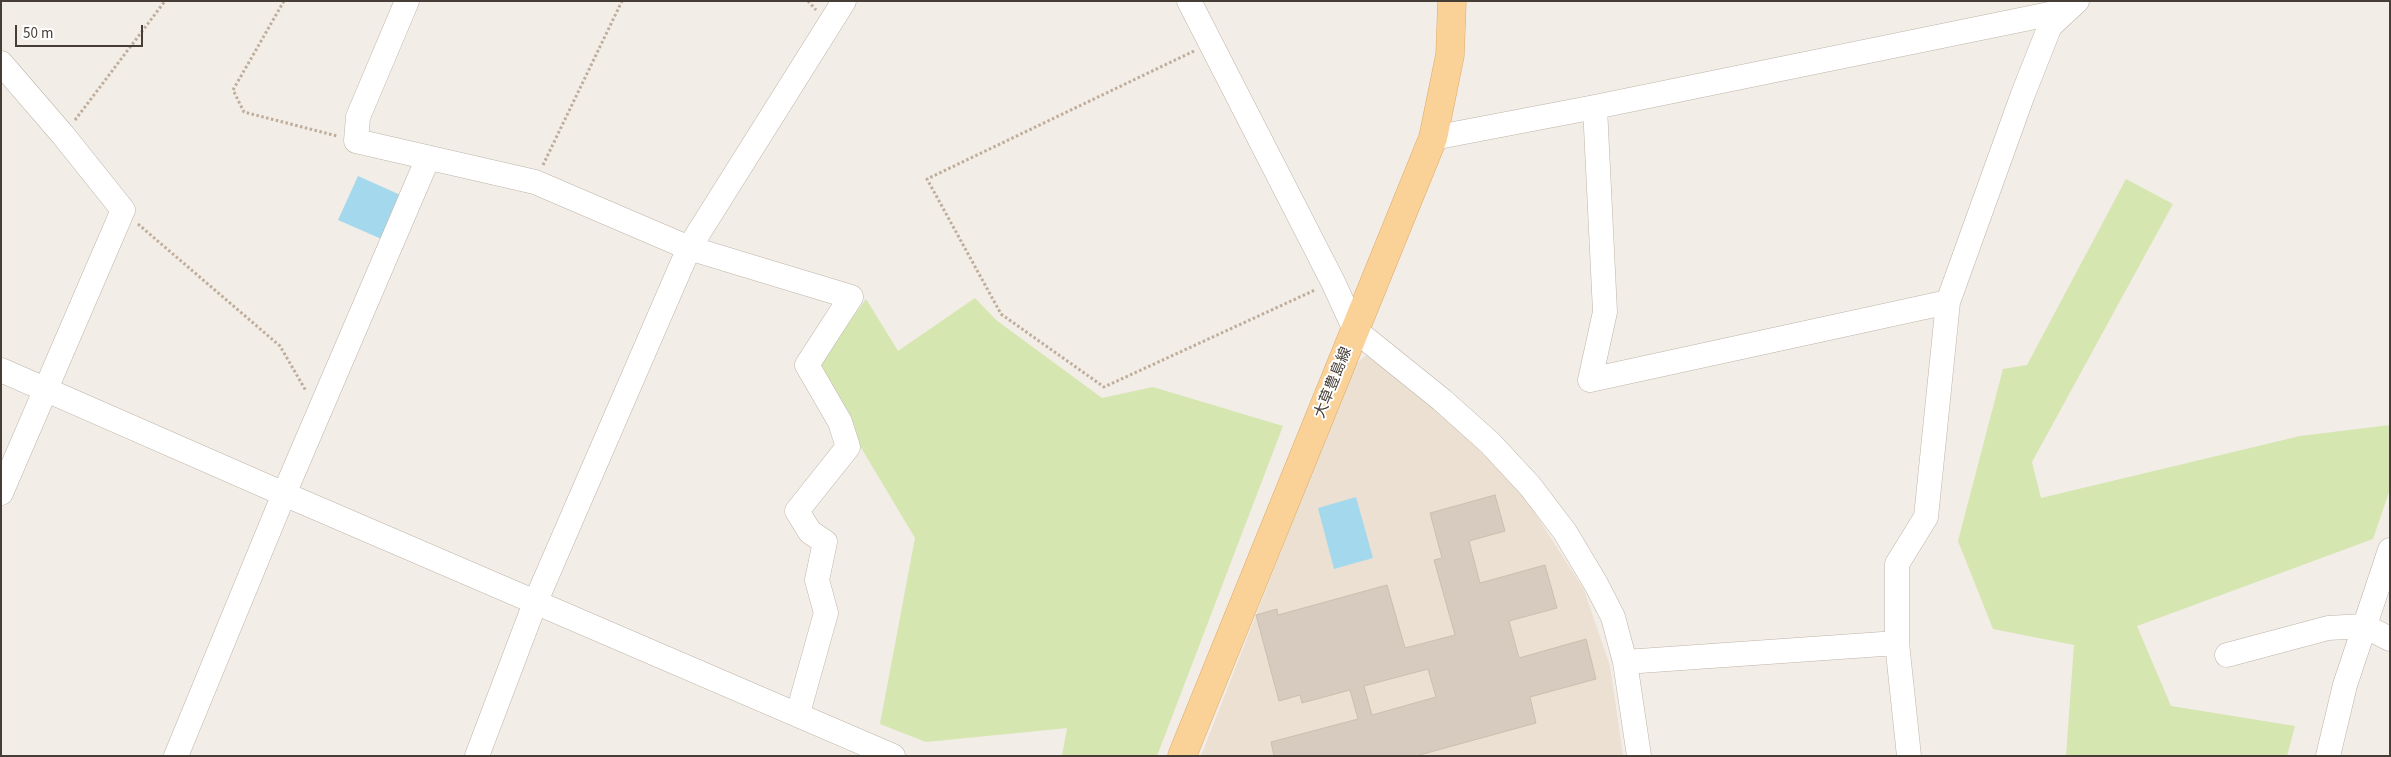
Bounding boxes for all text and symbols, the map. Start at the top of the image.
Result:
scale bar [18,15,145,47]
text: 50 m [23,23,53,44]
street label: 大草豊島線 [1312,345,1356,421]

